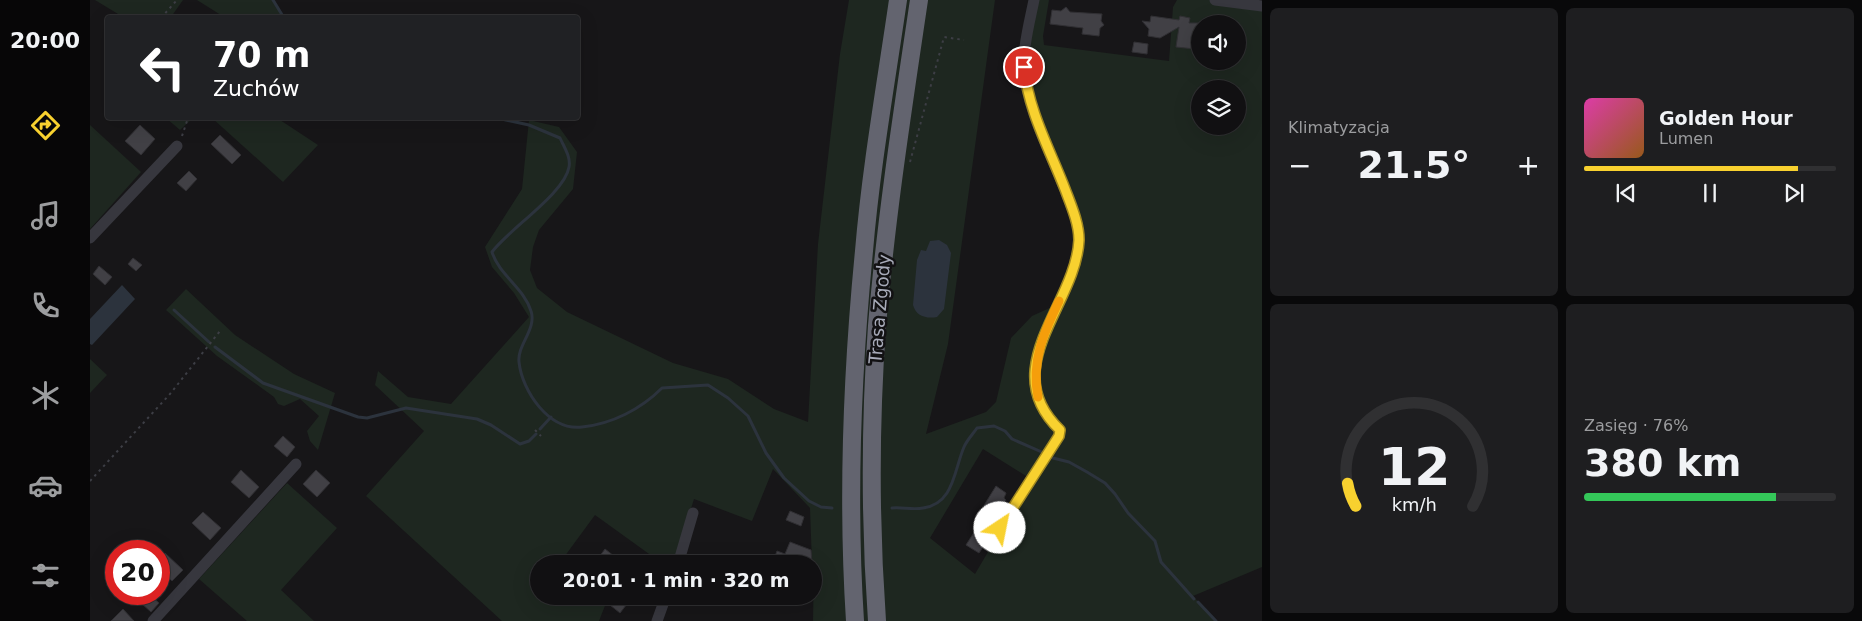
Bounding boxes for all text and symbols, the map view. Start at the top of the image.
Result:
map controls [1191,15,1246,135]
button: sound [1191,15,1246,70]
text: 20:00 [10,28,80,53]
icon: left [130,35,195,100]
text: 70 m [213,35,310,75]
pin [1003,46,1045,88]
icon: arrive [1010,53,1038,81]
text: Zuchów [213,76,300,101]
button: layers [1191,80,1246,135]
text: Golden Hour [1659,107,1793,129]
icon: directions [28,108,63,143]
text: Klimatyzacja [1288,118,1390,137]
text: Lumen [1659,129,1713,148]
text: 21.5° [1358,143,1470,187]
text: − [1288,149,1311,182]
text: + [1517,149,1540,182]
icon: previous [1612,179,1640,207]
icon: pause [1696,179,1724,207]
icon: next [1780,179,1808,207]
icon: music [28,198,63,233]
street label: Trasa Zgody [864,253,895,366]
icon: phone [28,288,63,323]
icon: climate [28,378,63,413]
text: Zasięg · 76% [1584,416,1688,435]
text: 12 [1378,437,1450,497]
text: 380 km [1584,441,1741,485]
icon: car [28,468,63,503]
text: km/h [1391,494,1437,515]
position arrow [973,501,1025,553]
speed limit sign: 20 [105,540,170,605]
icon: filters [28,558,63,593]
text: 20:01 · 1 min · 320 m [562,569,790,591]

